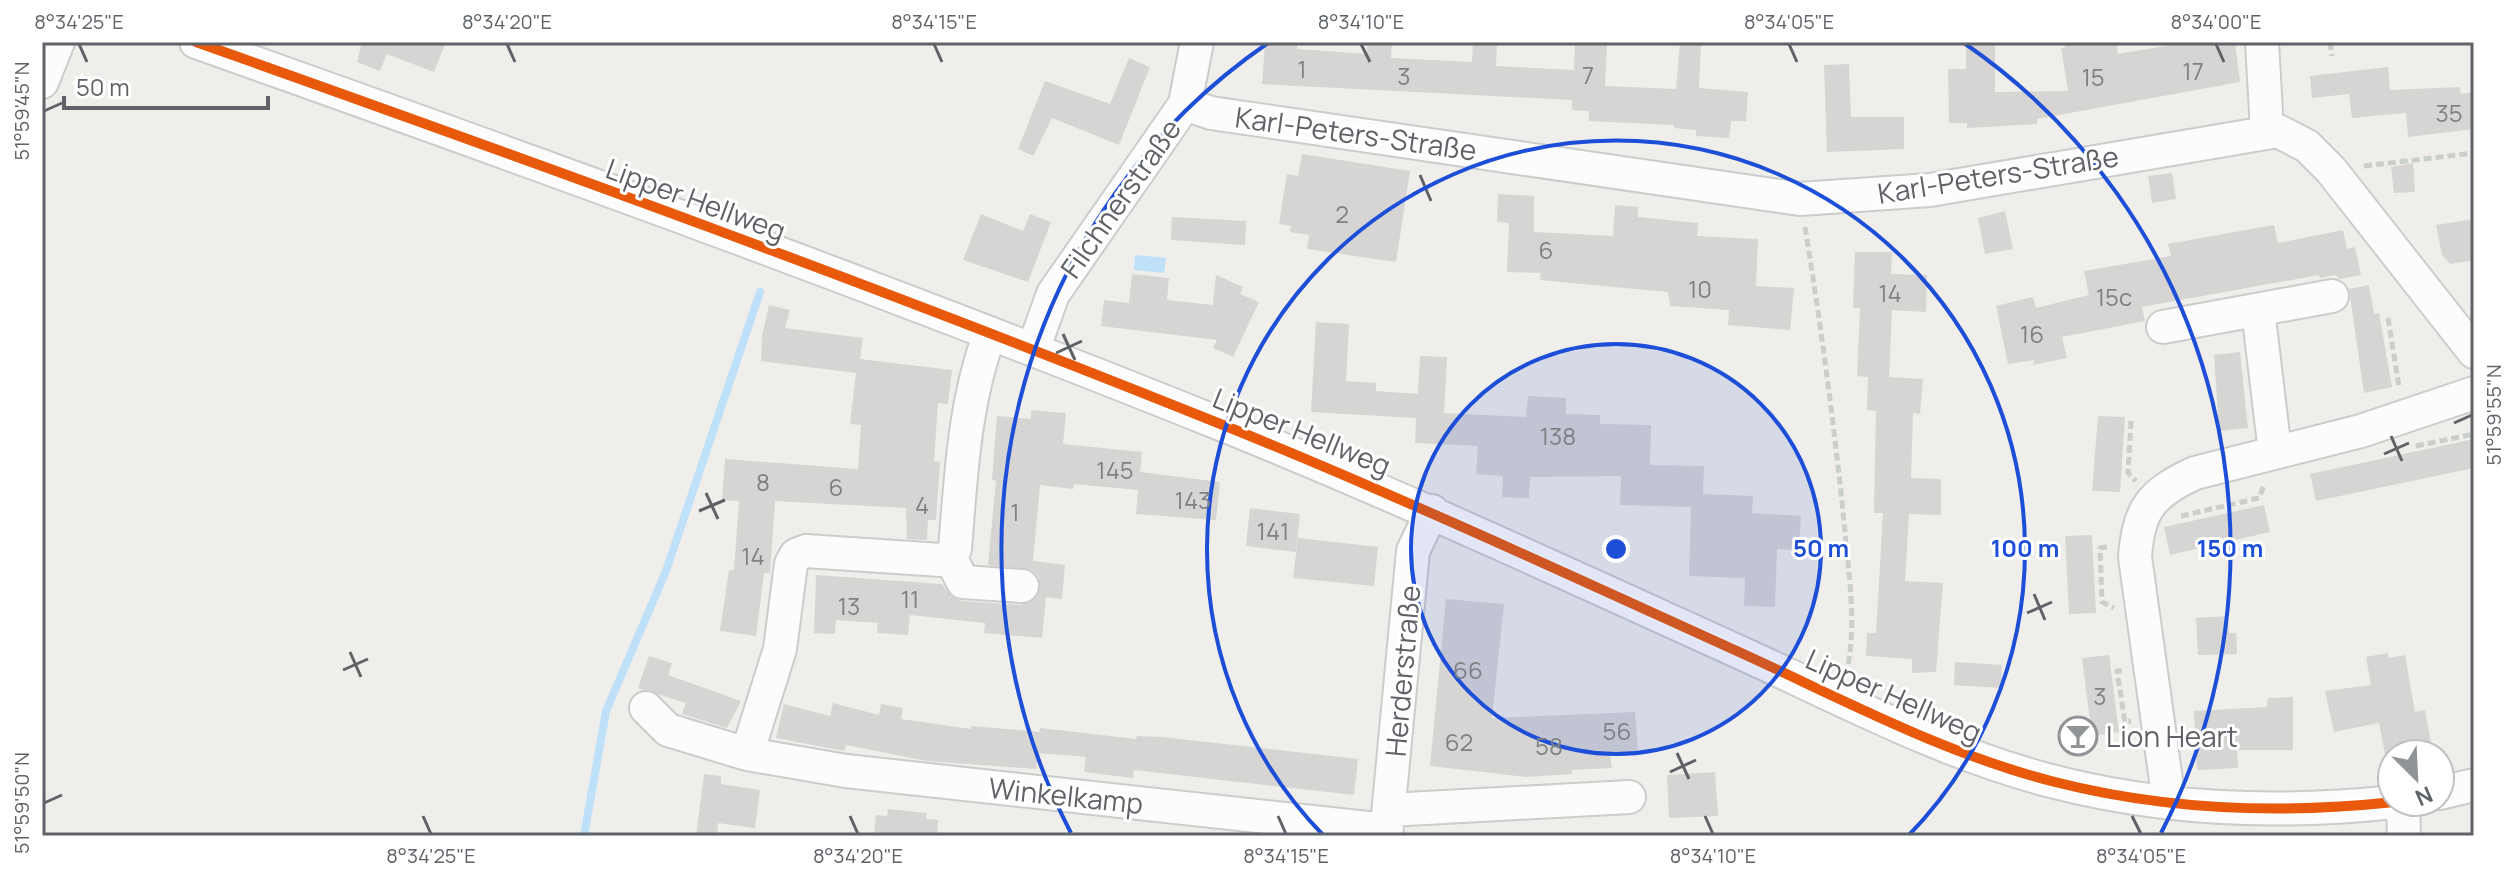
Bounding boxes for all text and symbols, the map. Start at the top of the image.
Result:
text: 8°34'25"E [34,8,124,35]
text: 8°34'20"E [462,8,552,35]
text: 8°34'15"E [891,8,977,35]
text: 8°34'10"E [1318,8,1404,35]
text: 8°34'05"E [1744,8,1834,35]
text: 8°34'00"E [2171,8,2261,35]
house number: 1 [1297,52,1307,85]
house number: 17 [2182,54,2204,87]
house number: 7 [1582,58,1594,91]
house number: 3 [1397,59,1411,92]
scale bar [64,60,268,110]
house number: 15 [2081,60,2105,93]
text: 51°59'45"N [8,61,35,161]
text: 50 m [76,70,130,103]
house number: 35 [2435,96,2463,129]
street label: Karl-Peters-Straße [1233,97,1479,169]
street label: Filchnerstraße [1051,111,1189,285]
street label: Karl-Peters-Straße [1875,136,2121,212]
street label: Lipper Hellweg [601,149,791,249]
house number: 2 [1335,197,1349,230]
house number: 6 [1539,233,1553,266]
house number: 10 [1688,272,1712,305]
house number: 14 [1878,276,1902,309]
house number: 15c [2096,280,2132,313]
house number: 16 [2020,317,2044,350]
text: 51°59'55"N [2480,364,2507,466]
street label: Lipper Hellweg [1207,378,1397,484]
house number: 138 [1540,419,1576,452]
house number: 145 [1096,453,1134,486]
house number: 8 [756,465,770,498]
house number: 6 [829,470,843,503]
house number: 143 [1175,483,1211,516]
house number: 4 [915,488,929,521]
house number: 1 [1010,495,1020,528]
house number: 141 [1257,514,1289,547]
text: 50 m [1793,531,1849,564]
text: 100 m [1991,531,2059,564]
text: 150 m [2197,531,2263,564]
centre of rings [1602,535,1630,563]
house number: 14 [741,539,765,572]
house number: 11 [901,582,919,615]
street label: Herderstraße [1376,584,1428,758]
house number: 13 [838,589,860,622]
street label: Lipper Hellweg [1800,639,1988,751]
house number: 66 [1453,653,1483,686]
house number: 3 [2093,679,2107,712]
house number: 56 [1603,714,1631,747]
bar icon: Lion Heart [2057,715,2099,757]
place label: Lion Heart [2106,717,2238,755]
house number: 62 [1445,725,1473,758]
house number: 58 [1535,729,1563,762]
north arrow [2376,738,2456,818]
text: 51°59'50"N [8,752,35,854]
street label: Winkelkamp [987,768,1145,822]
text: N [2411,779,2437,813]
text: 8°34'25"E [386,842,476,869]
text: 8°34'20"E [813,842,903,869]
text: 8°34'15"E [1243,842,1329,869]
text: 8°34'10"E [1670,842,1756,869]
text: 8°34'05"E [2096,842,2186,869]

